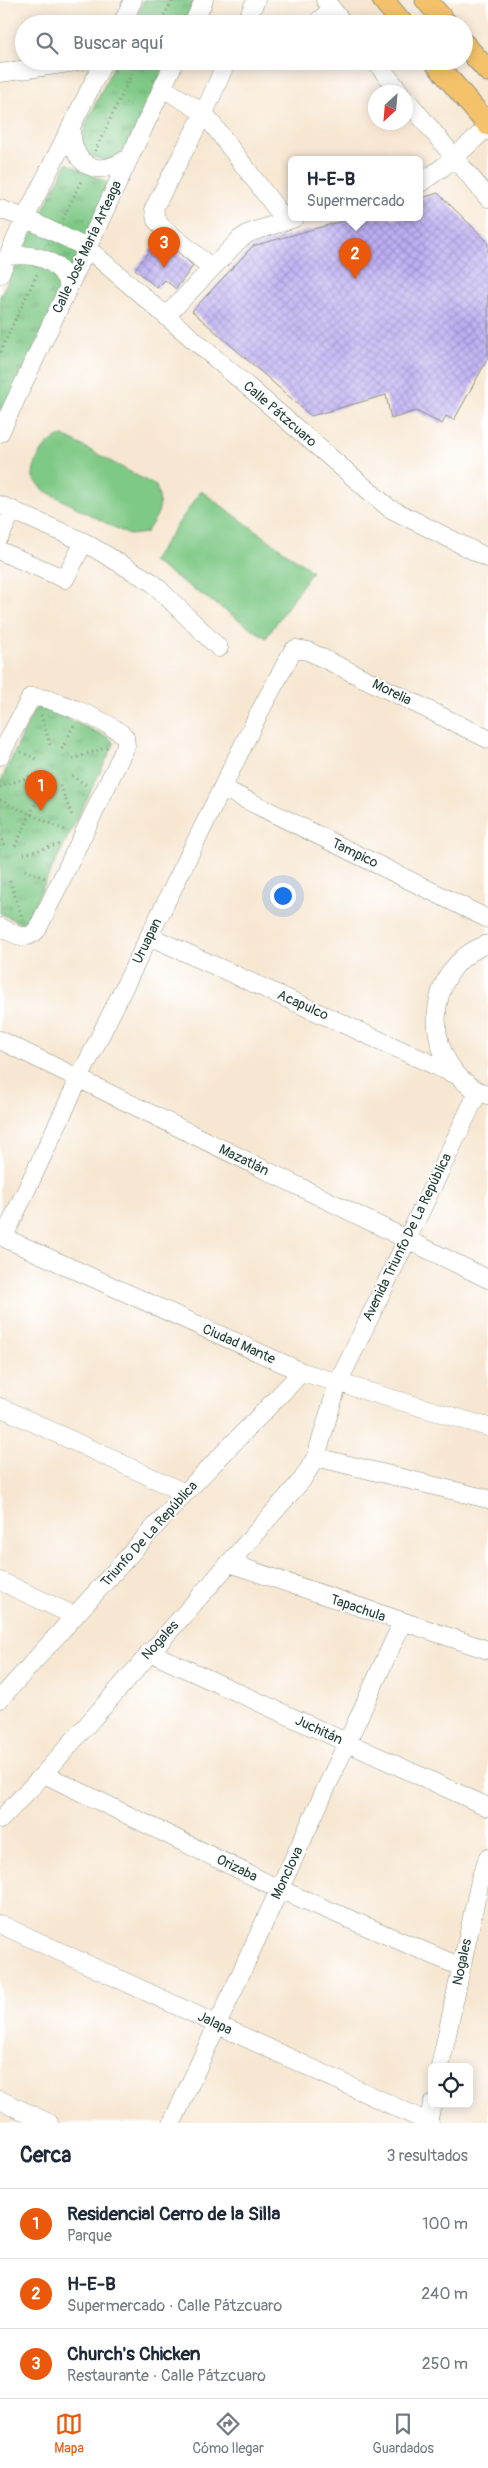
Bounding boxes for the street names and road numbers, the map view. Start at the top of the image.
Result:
street label: Calle José María Arteaga [49,178,125,316]
street label: Calle Pátzcuaro [240,377,321,451]
street label: Morelia [370,675,414,709]
street label: Tampico [329,834,381,872]
street label: Uruapan [129,915,165,967]
street label: Acapulco [275,986,332,1024]
street label: Mazatlán [216,1141,272,1179]
street label: Avenida Triunfo De La República [359,1150,455,1324]
street label: Ciudad Mante [200,1320,278,1368]
street label: Triunfo De La República [97,1478,201,1590]
street label: Tapachula [328,1591,388,1625]
street label: Nogales [138,1616,183,1663]
street label: Juchitán [293,1712,345,1748]
street label: Monclova [267,1844,307,1902]
street label: Orizaba [214,1851,260,1885]
street label: Nogales [449,1937,475,1987]
street label: Jalapa [195,2008,235,2038]

